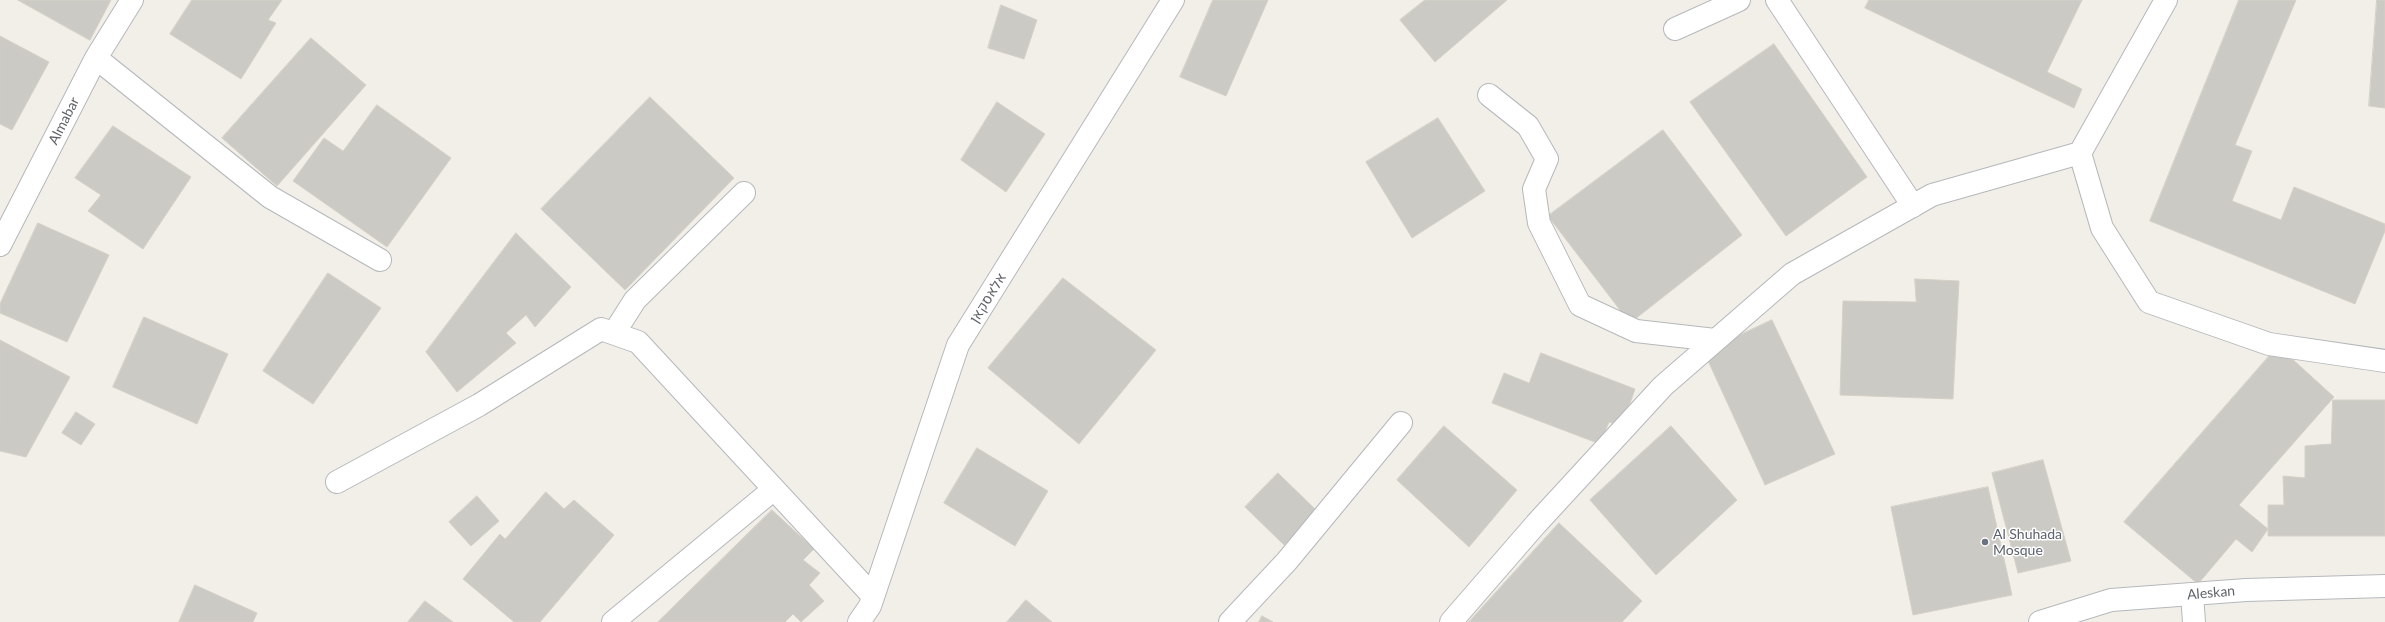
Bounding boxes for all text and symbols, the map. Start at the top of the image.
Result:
street label: Almabar [45,94,83,148]
street label: אלאסקאן [966,270,1010,326]
place label: Al Shuhada Mosque [1993,526,2062,558]
marker: Al Shuhada Mosque [1980,537,1990,547]
street label: Aleskan [2186,583,2236,603]

